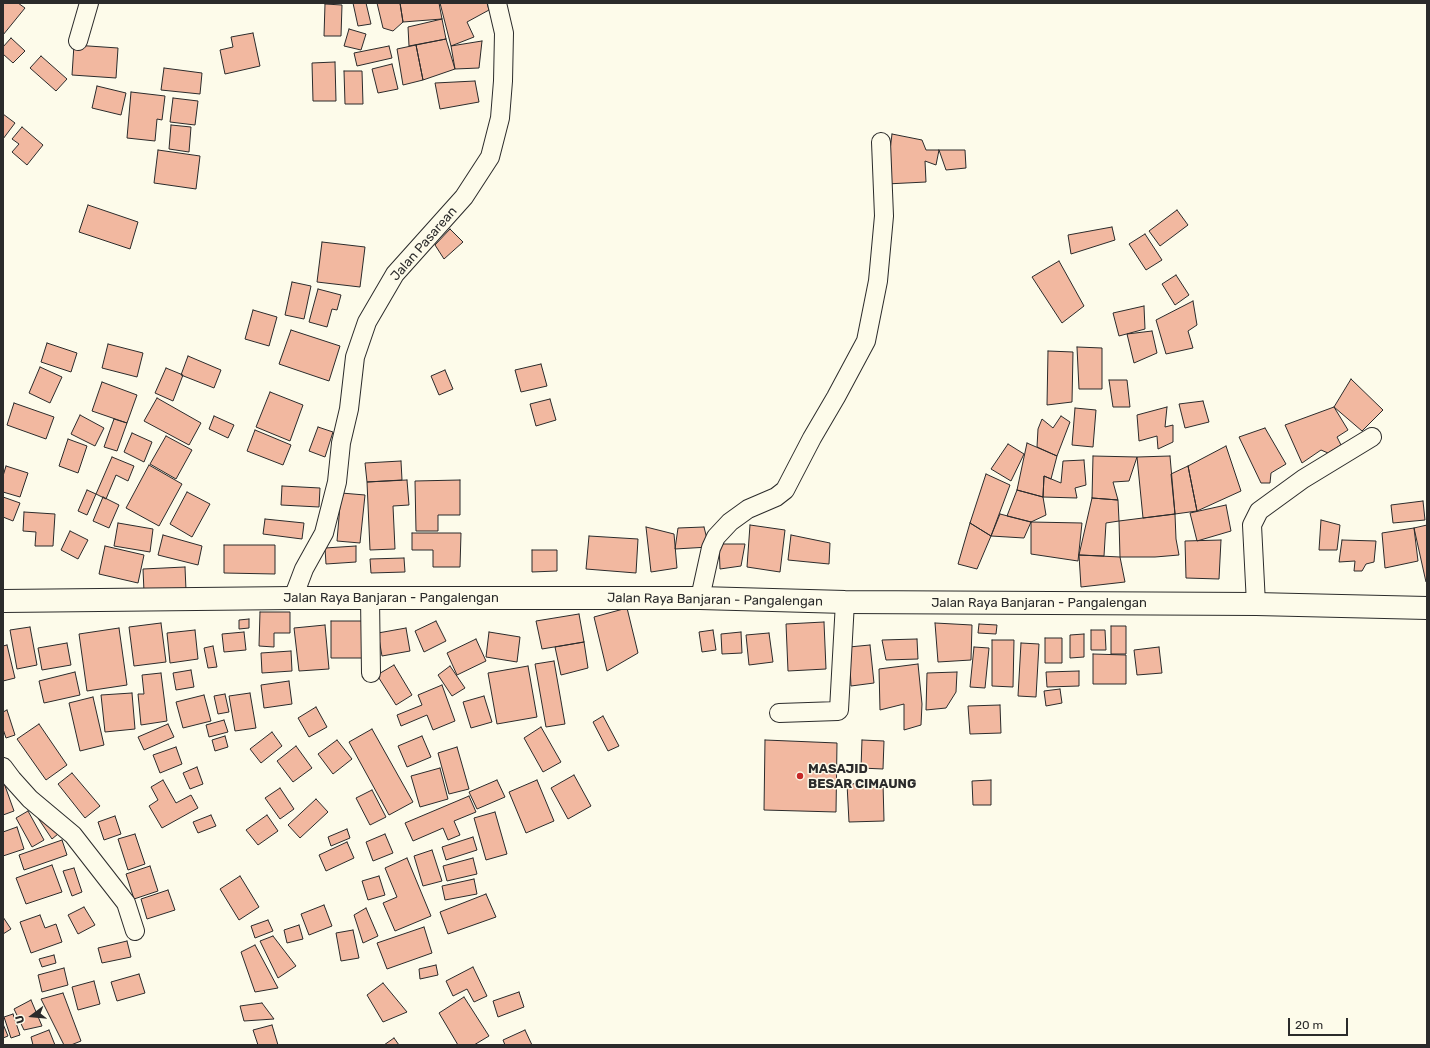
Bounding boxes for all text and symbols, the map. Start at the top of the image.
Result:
street label: Jalan Pasarean [388,204,460,284]
street label: Jalan Raya Banjaran - Pangalengan [283,590,499,606]
street label: Jalan Raya Banjaran - Pangalengan [607,590,823,610]
street label: Jalan Raya Banjaran - Pangalengan [931,595,1147,611]
place label: MASAJID BESAR CIMAUNG [808,761,916,792]
marker: MASAJID BESAR CIMAUNG [795,771,805,781]
north arrow [12,996,52,1036]
scale bar [1290,1010,1350,1036]
text: U [13,1014,27,1025]
text: 20 m [1295,1018,1323,1032]

